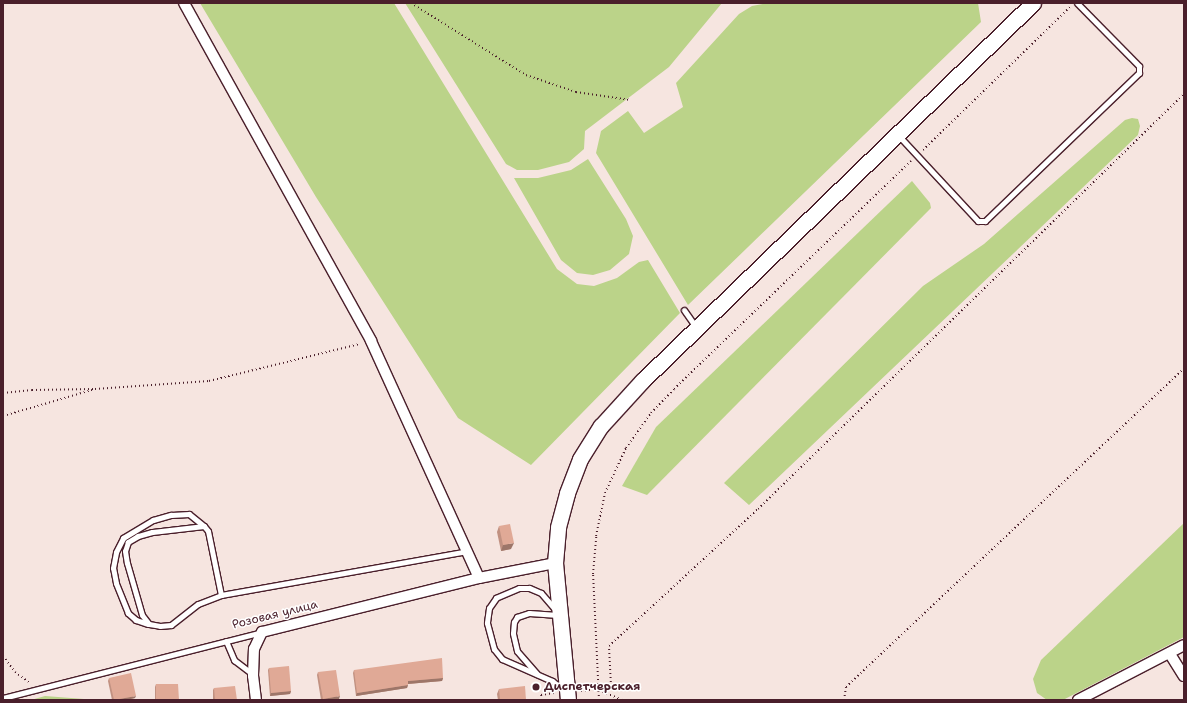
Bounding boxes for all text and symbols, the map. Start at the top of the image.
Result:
street label: Розовая улица [231,597,319,633]
place label: Диспетчерская [544,680,640,694]
marker: Диспетчерская [531,682,541,692]

